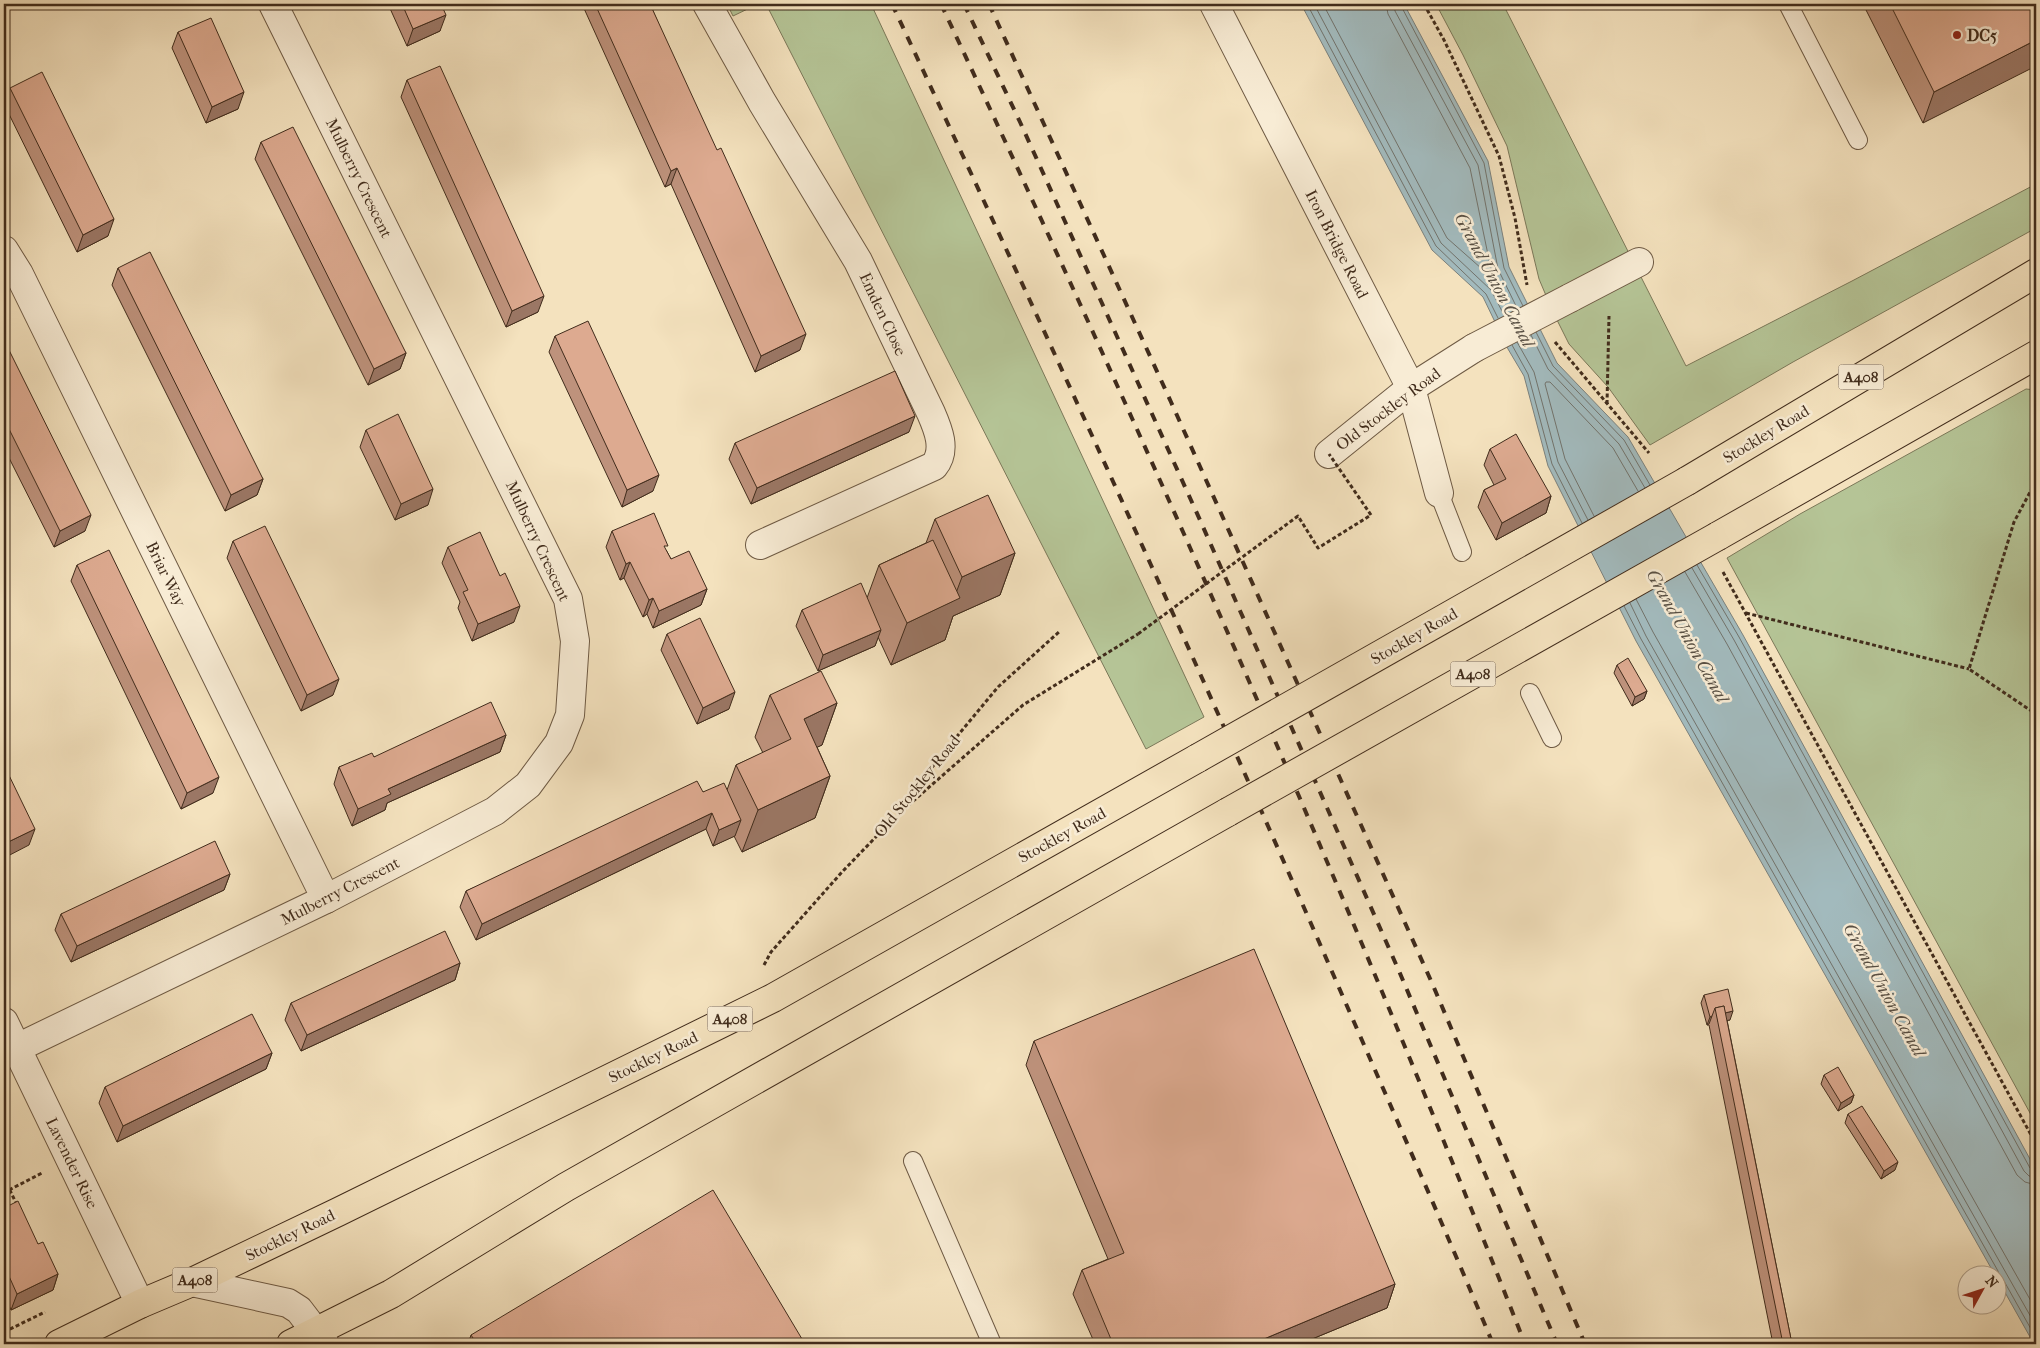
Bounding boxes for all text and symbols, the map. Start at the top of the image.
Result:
place label: DC5 [1967,26,1997,45]
marker: DC5 [1951,29,1963,41]
street label: Mulberry Crescent [322,115,396,241]
street label: Iron Bridge Road [1301,186,1373,302]
water label: Grand Union Canal [1450,209,1539,353]
street label: Emden Close [856,269,911,359]
street label: Old Stockley Road [1332,363,1444,455]
road number: A408 [1838,364,1884,390]
street label: Stockley Road [1720,401,1813,467]
street label: Mulberry Crescent [502,478,574,605]
street label: Briar Way [142,538,190,610]
water label: Grand Union Canal [1642,566,1734,709]
street label: Stockley Road [1367,603,1461,668]
road number: A408 [1450,662,1496,686]
street label: Old Stockley Road [870,731,964,841]
street label: Stockley Road [1015,803,1109,867]
street label: Mulberry Crescent [277,853,403,929]
water label: Grand Union Canal [1839,920,1931,1063]
road number: A408 [708,1006,752,1032]
street label: Stockley Road [605,1027,701,1087]
street label: Lavender Rise [42,1115,102,1212]
street label: Stockley Road [242,1205,338,1265]
north arrow [1958,1266,2008,1316]
road number: A408 [172,1268,218,1292]
text: N [1982,1272,2002,1292]

